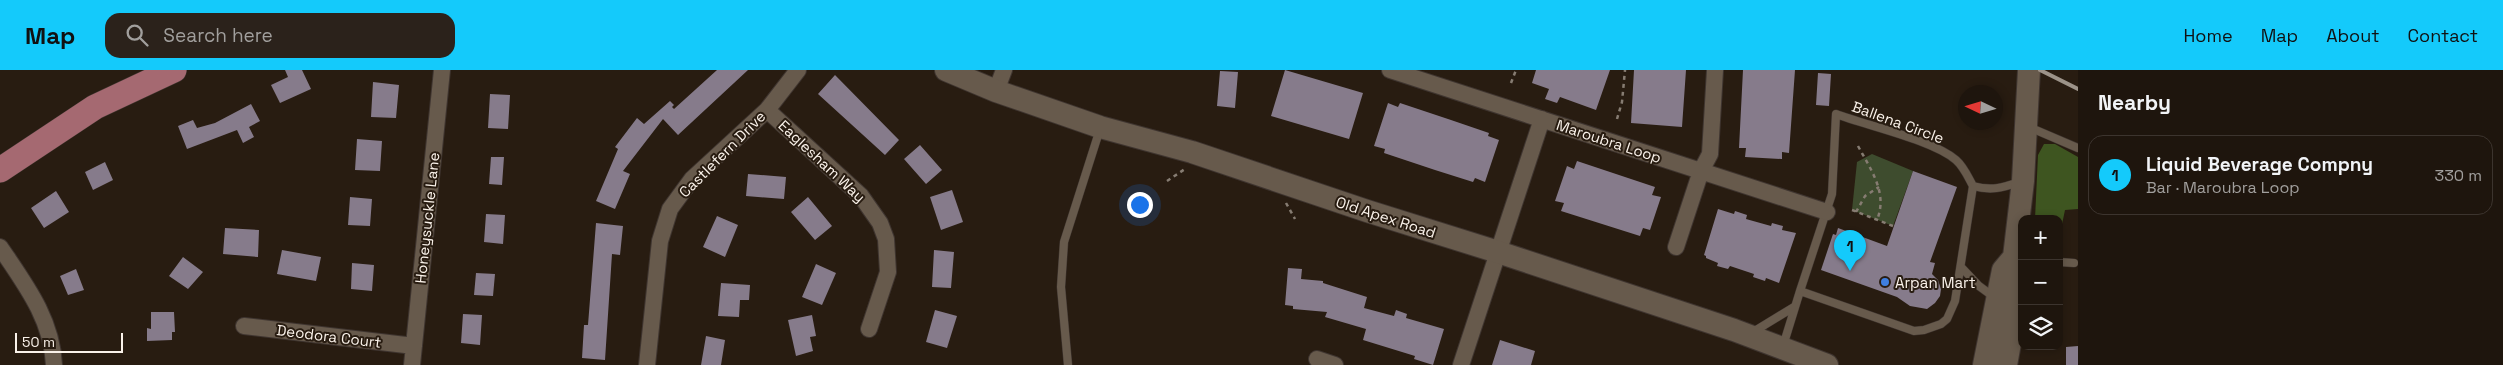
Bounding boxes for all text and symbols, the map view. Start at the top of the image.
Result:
search box [105,13,455,58]
text: Map [25,20,75,51]
icon: search [123,21,151,49]
text: Search here [163,23,273,48]
text: Home [2184,24,2233,47]
text: Map [2261,24,2298,47]
text: About [2326,24,2380,47]
text: Contact [2408,24,2478,47]
north arrow [1958,85,2003,130]
text: Nearby [2098,89,2171,116]
street label: Ballena Circle [1849,97,1947,147]
street label: Castlefern Drive [675,107,769,201]
street label: Maroubra Loop [1554,115,1664,167]
street label: Eaglesham Way [775,116,869,206]
street label: Honeysuckle Lane [411,151,443,285]
text: Liquid Beverage Compny [2146,152,2373,177]
text: 1 [2111,165,2119,186]
text: 330 m [2435,165,2482,186]
text: Bar · Maroubra Loop [2146,177,2300,198]
your location [1127,192,1153,218]
street label: Old Apex Road [1334,192,1438,242]
map controls [2018,215,2063,350]
button: + [2018,215,2063,260]
pin: 1 [1834,230,1866,271]
button: − [2018,260,2063,305]
place label: Arpan Mart [1895,273,1976,292]
marker: Arpan Mart [1879,276,1891,288]
button: layers [2018,305,2063,350]
street label: Deodora Court [275,320,383,352]
scale bar [15,330,122,353]
text: 50 m [22,333,55,351]

